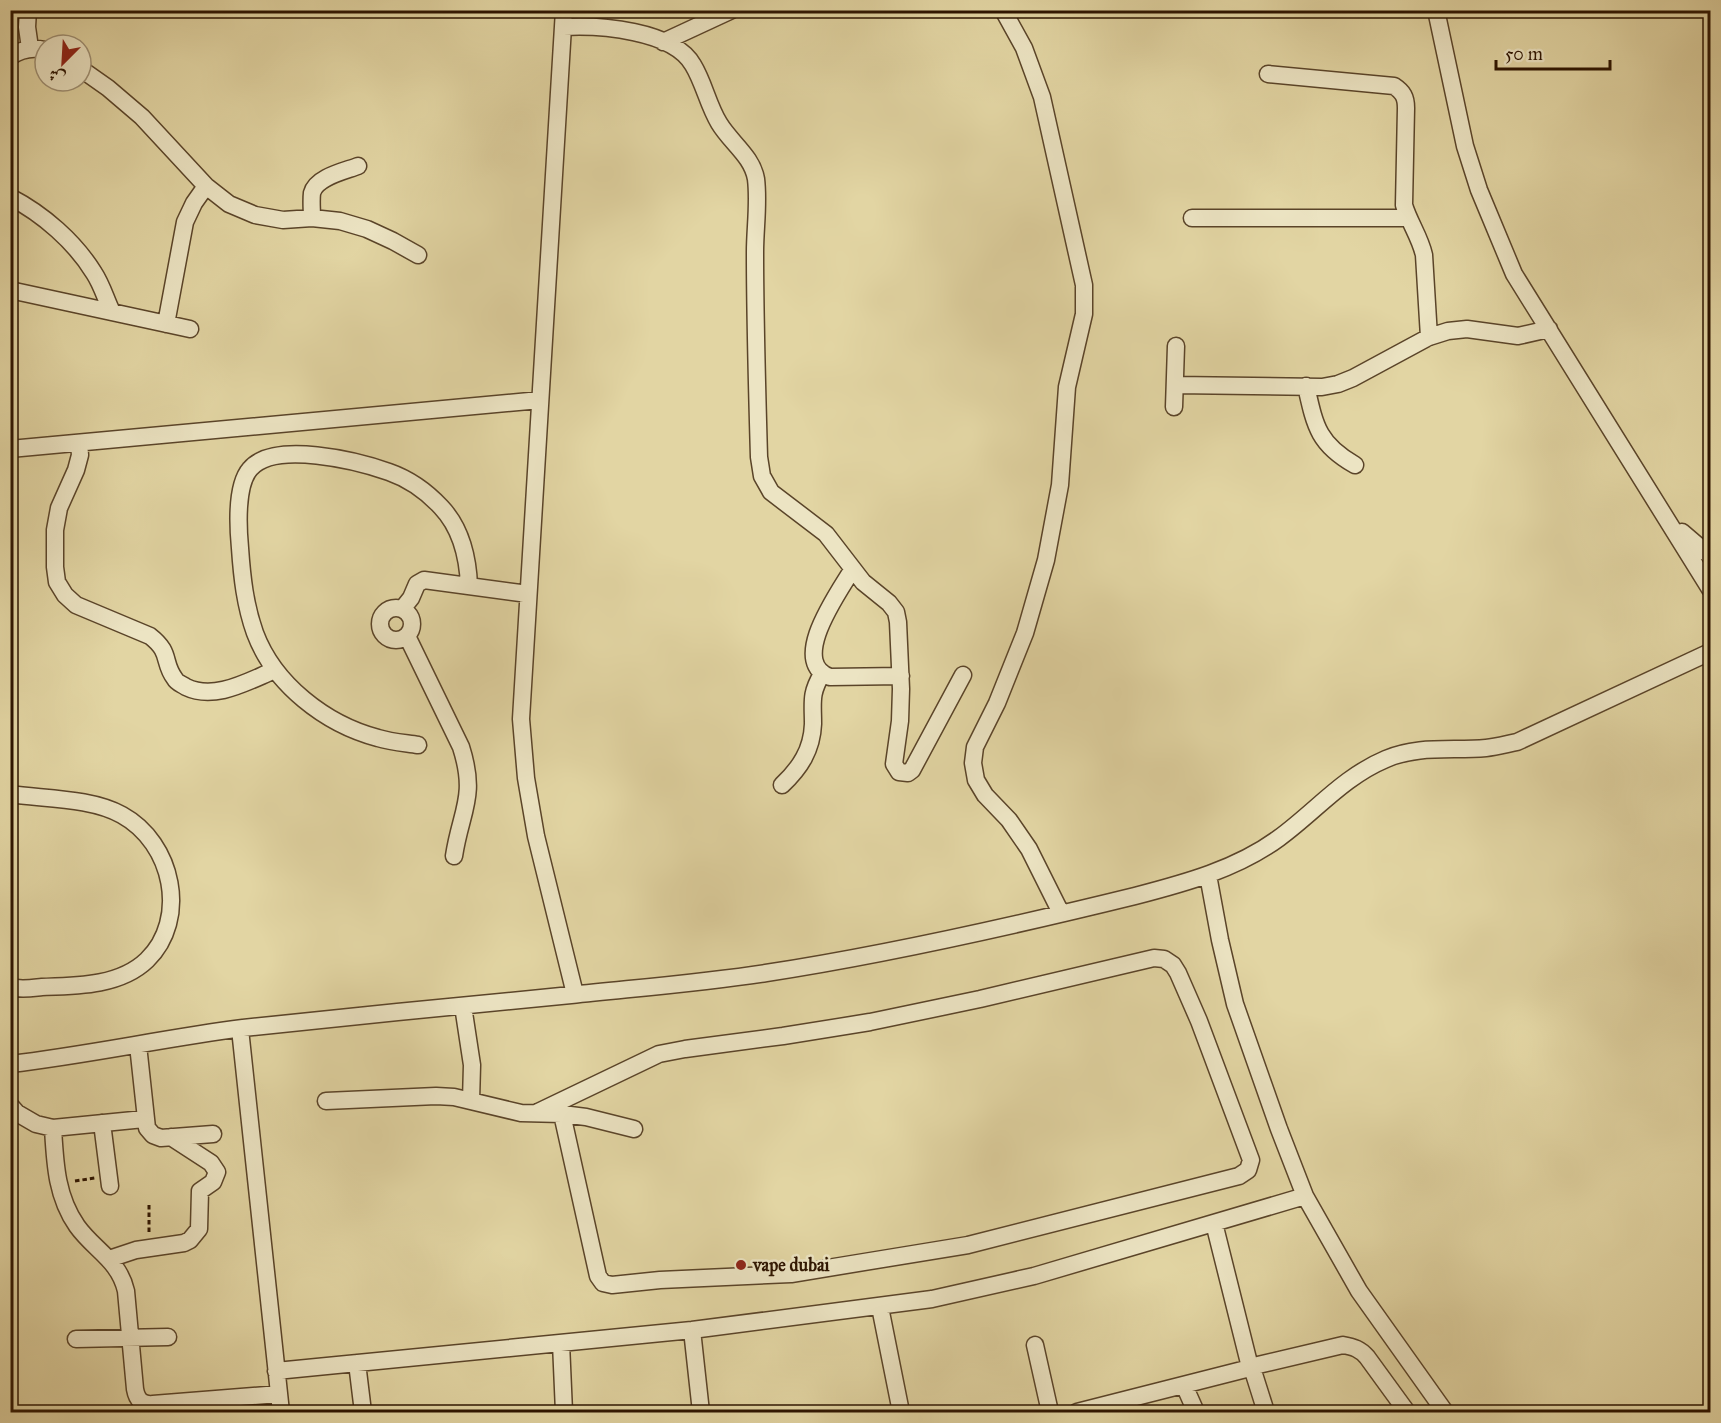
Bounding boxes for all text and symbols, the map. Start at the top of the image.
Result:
north arrow [33,33,93,93]
scale bar [1496,33,1610,71]
text: 50 m [1505,43,1543,65]
text: ش [46,64,68,88]
place label: vape dubai [752,1254,831,1277]
marker: vape dubai [734,1258,748,1272]

